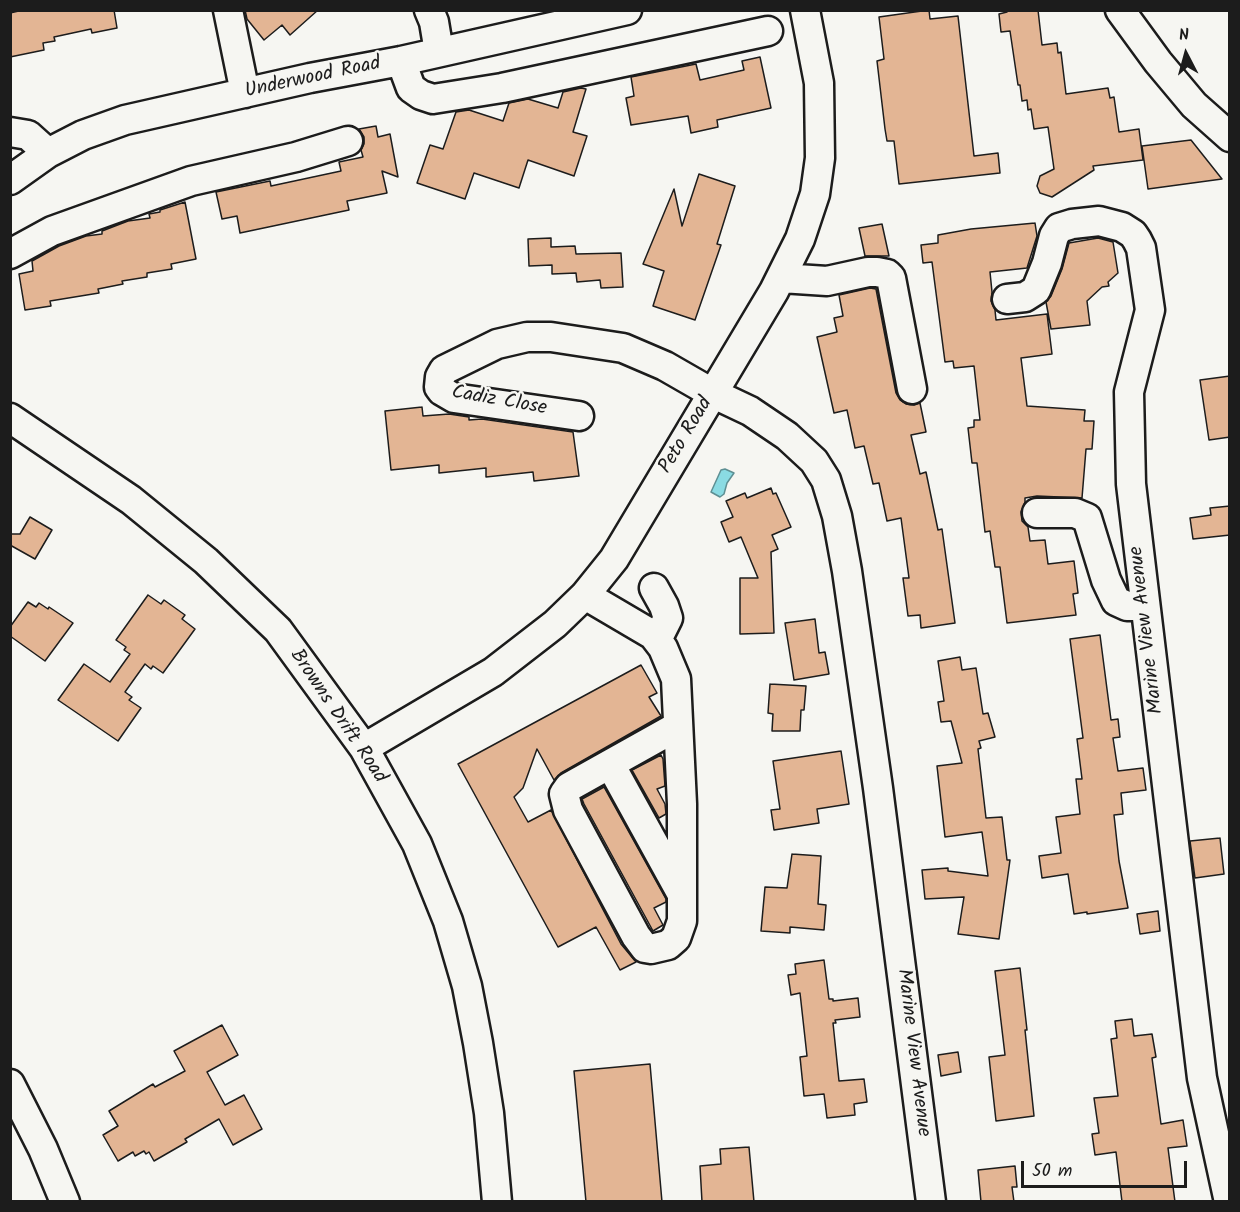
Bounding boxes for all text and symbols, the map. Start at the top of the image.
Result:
text: N [1178,23,1190,49]
north arrow [1156,24,1216,84]
street label: Underwood Road [243,53,383,105]
street label: Cadiz Close [449,382,549,422]
street label: Peto Road [655,393,719,479]
street label: Marine View Avenue [1126,545,1170,715]
street label: Browns Drift Road [283,645,391,789]
street label: Marine View Avenue [890,968,934,1138]
scale bar [1024,1149,1190,1187]
text: 50 m [1032,1157,1072,1186]

